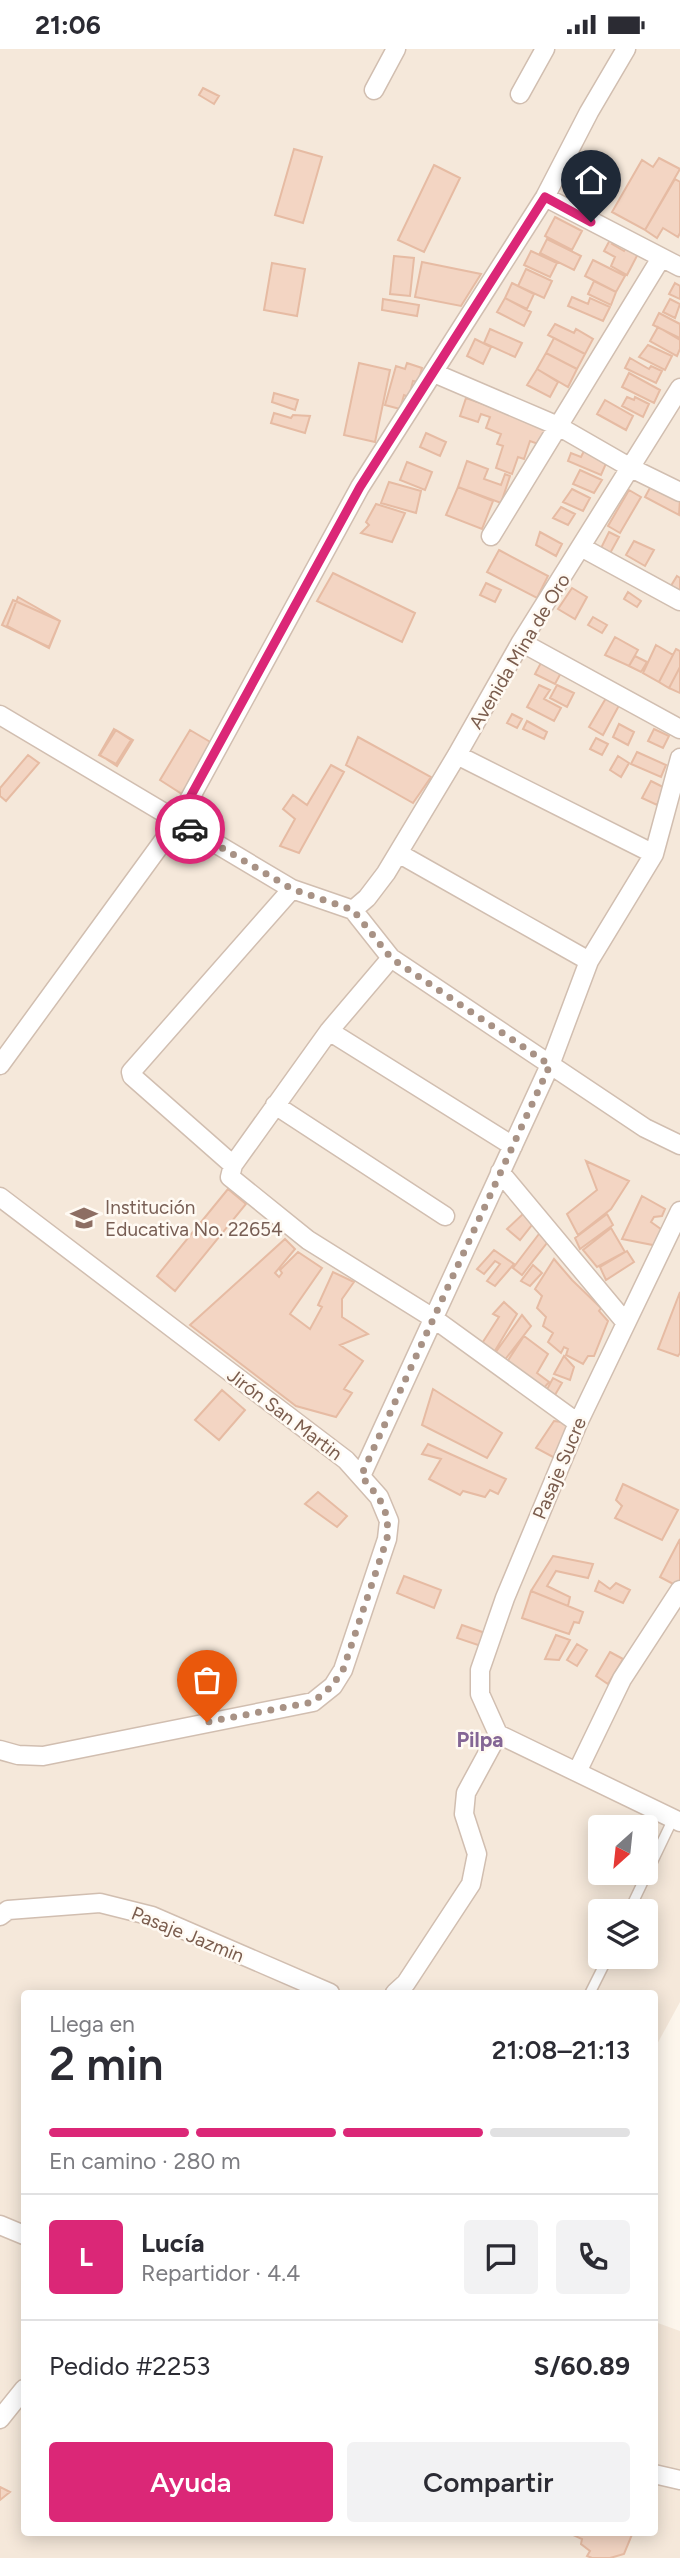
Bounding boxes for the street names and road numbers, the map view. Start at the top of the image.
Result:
street label: Avenida Mina de Oro [464,569,575,733]
street label: Jirón San Martin [223,1364,347,1465]
street label: Pasaje Sucre [528,1414,591,1523]
street label: Pasaje Jazmin [128,1901,247,1967]

